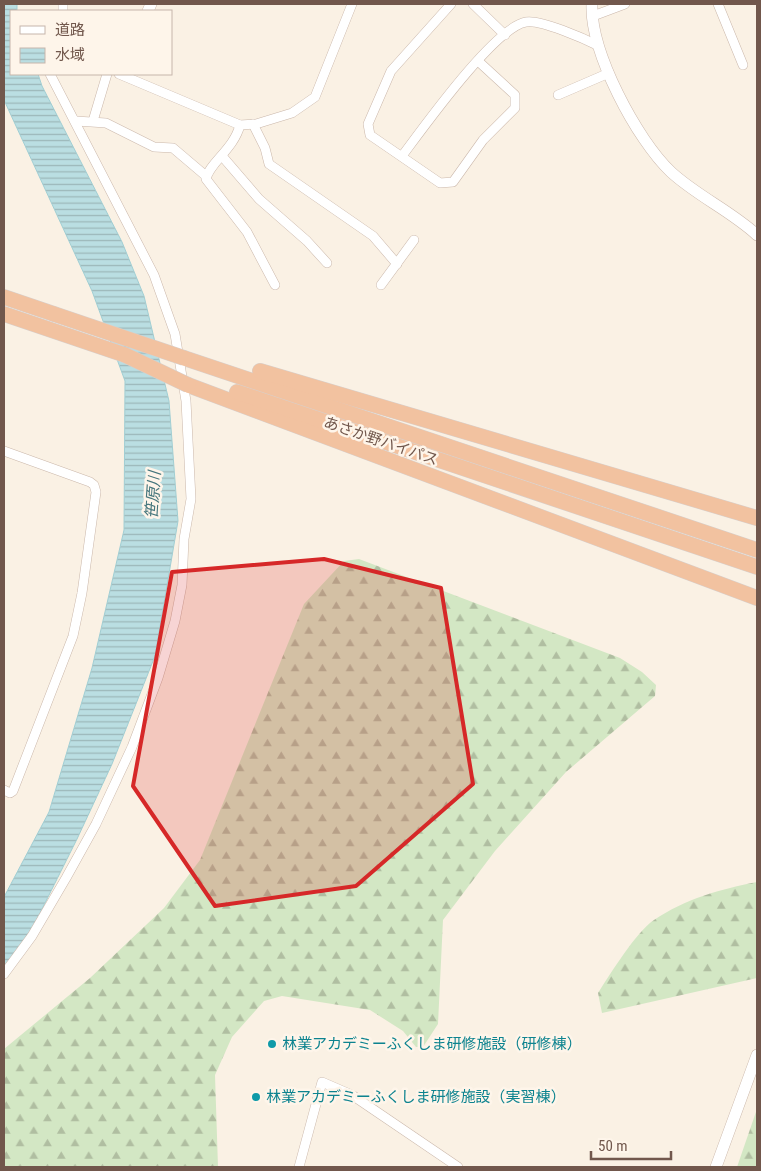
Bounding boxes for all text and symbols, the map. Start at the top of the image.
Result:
legend [10,10,172,75]
text: 道路 [55,21,85,39]
text: 水域 [55,46,85,64]
street label: あさか野バイパス [321,413,441,469]
water label: 笹原川 [142,468,164,520]
place label: 林業アカデミーふくしま研修施設（研修棟） [282,1035,581,1053]
marker: 林業アカデミーふくしま研修施設（研修棟） [266,1038,278,1050]
place label: 林業アカデミーふくしま研修施設（実習棟） [266,1088,565,1106]
marker: 林業アカデミーふくしま研修施設（実習棟） [250,1091,262,1103]
scale bar [591,1128,671,1160]
text: 50 m [598,1137,628,1155]

